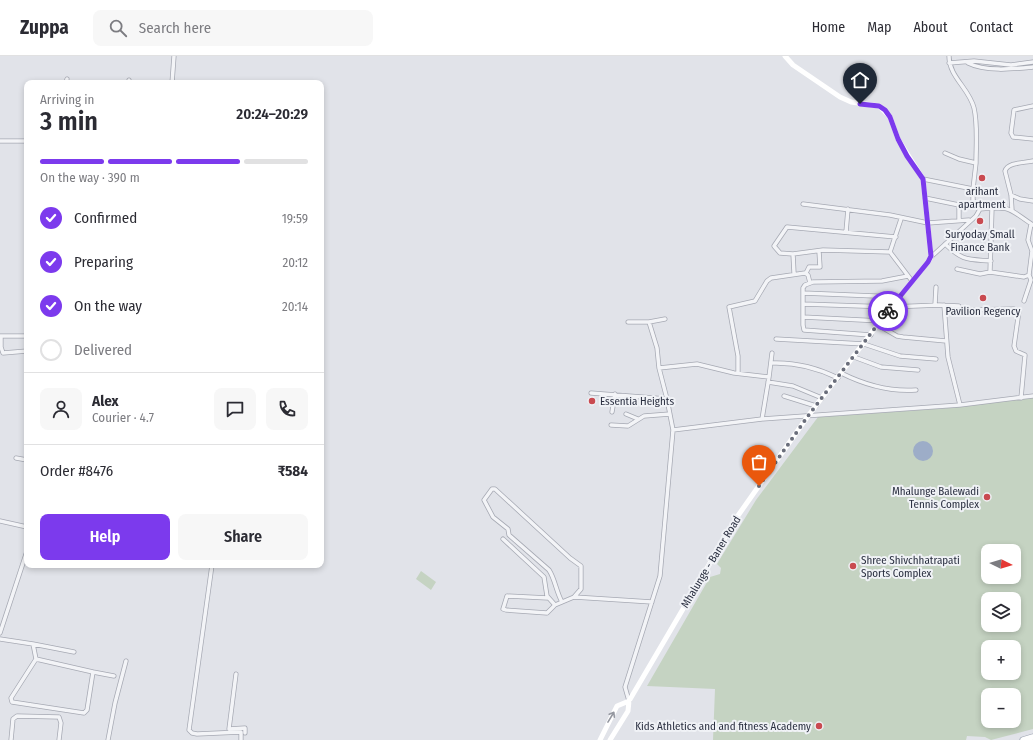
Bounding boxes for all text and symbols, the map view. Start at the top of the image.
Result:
search box [93,10,373,46]
text: Zuppa [20,16,69,39]
icon: search [107,17,129,39]
text: Search here [139,19,211,37]
text: Home [812,19,845,36]
text: Map [867,19,891,36]
text: About [913,19,948,36]
text: Contact [970,19,1013,36]
pin [843,63,877,104]
icon: home [849,69,871,91]
text: Arriving in [40,92,94,107]
text: 20:24–20:29 [236,105,308,123]
text: 3 min [40,106,98,137]
text: On the way · 390 m [40,170,140,185]
marker: arihant apartment [977,173,987,183]
place label: arihant apartment [958,185,1006,211]
icon: check [40,207,62,229]
text: Confirmed [74,209,137,227]
text: 19:59 [282,211,308,226]
marker: Suryoday Small Finance Bank [975,216,985,226]
place label: Suryoday Small Finance Bank [945,228,1015,254]
icon: check [40,251,62,273]
text: Preparing [74,253,133,271]
text: 20:12 [282,255,308,270]
courier [868,291,908,331]
marker: Pavilion Regency [978,293,988,303]
icon: check [40,295,62,317]
text: On the way [74,297,142,315]
text: 20:14 [282,299,308,314]
icon: bike [877,300,899,322]
place label: Pavilion Regency [945,305,1021,318]
text: Delivered [74,341,132,359]
button: person [40,388,82,430]
button: chat [214,388,256,430]
button: phone [266,388,308,430]
text: Alex [92,392,119,410]
place label: Essentia Heights [600,395,674,408]
marker: Essentia Heights [587,396,597,406]
text: Courier · 4.7 [92,410,154,425]
pin [742,445,776,486]
icon: bag [748,451,770,473]
text: Order #8476 [40,462,113,480]
text: ₹584 [278,462,308,480]
place label: Mhalunge Balewadi Tennis Complex [892,485,979,511]
marker: Mhalunge Balewadi Tennis Complex [982,492,992,502]
button: Help [40,514,170,560]
button: Share [178,514,308,560]
street label: Mhalunge - Baner Road [678,514,744,610]
north arrow [981,544,1021,584]
map controls [981,544,1021,728]
place label: Shree Shivchhatrapati Sports Complex [861,554,960,580]
marker: Shree Shivchhatrapati Sports Complex [848,561,858,571]
button: layers [981,592,1021,632]
button: + [981,640,1021,680]
button: − [981,688,1021,728]
one-way arrow [607,711,615,723]
place label: Kids Athletics and and fitness Academy [635,720,811,733]
marker: Kids Athletics and and fitness Academy [814,721,824,731]

